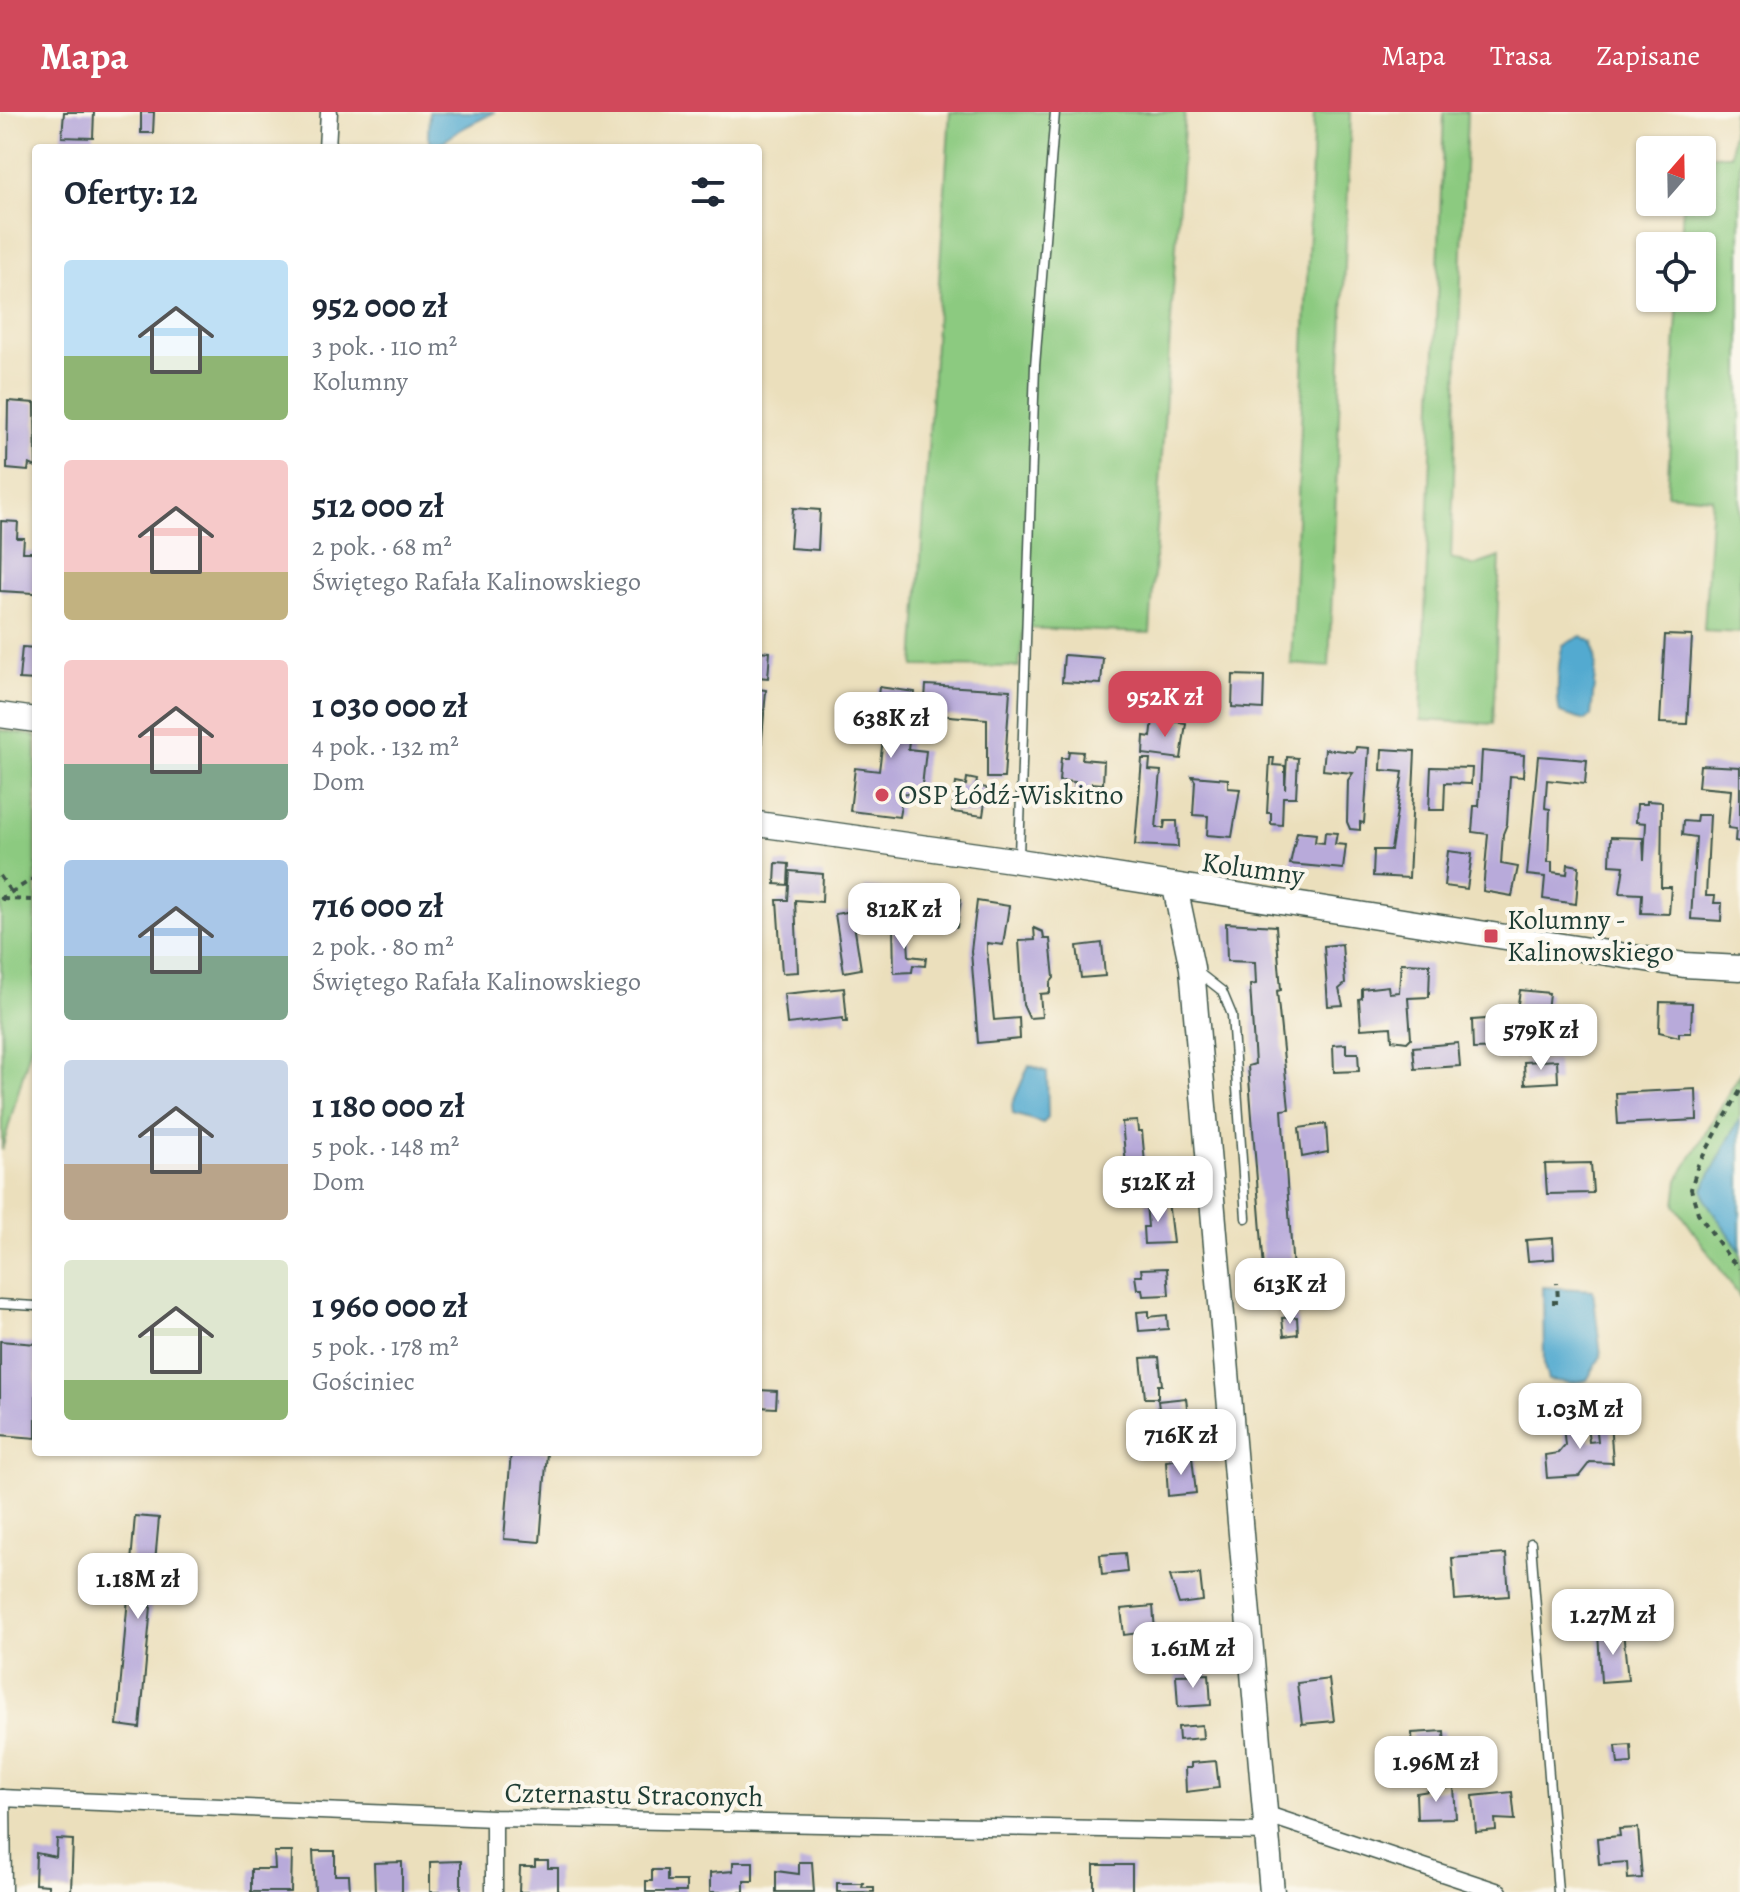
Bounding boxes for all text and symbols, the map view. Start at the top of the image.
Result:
text: Mapa [40,30,129,82]
text: Mapa [1382,37,1446,75]
text: Trasa [1490,37,1552,75]
text: Zapisane [1596,37,1700,75]
north arrow [1636,136,1716,216]
map controls [1636,136,1716,312]
text: Oferty: 12 [64,169,198,216]
icon: filters [686,170,730,214]
button: locate [1636,232,1716,312]
text: 952 000 zł [312,282,448,329]
icon: home [128,292,224,388]
text: 3 pok. · 110 m² [312,329,457,364]
text: Kolumny [312,364,408,399]
text: 512 000 zł [312,482,444,529]
icon: home [128,492,224,588]
text: 2 pok. · 68 m² [312,529,452,564]
text: Świętego Rafała Kalinowskiego [312,564,641,599]
pin: 952K zł [1091,671,1239,739]
text: 952K zł [1126,679,1204,714]
text: 1 030 000 zł [312,682,468,729]
icon: home [128,692,224,788]
pin: 638K zł [817,692,965,760]
text: 638K zł [852,700,930,735]
text: 4 pok. · 132 m² [312,729,459,764]
text: Dom [312,764,365,799]
place label: OSP Łódź-Wiskitno [898,776,1123,814]
marker: OSP Łódź-Wiskitno [873,786,891,804]
street label: Kolumny [1199,843,1307,895]
text: 716 000 zł [312,882,444,929]
pin: 812K zł [830,883,978,951]
text: 812K zł [866,891,942,926]
icon: home [128,892,224,988]
place label: Kolumny - Kalinowskiego [1507,901,1674,971]
marker: Kolumny - Kalinowskiego [1482,927,1500,945]
text: 2 pok. · 80 m² [312,929,454,964]
text: Świętego Rafała Kalinowskiego [312,964,641,999]
pin: 579K zł [1467,1004,1615,1072]
text: 579K zł [1503,1012,1579,1047]
text: 1 180 000 zł [312,1082,465,1129]
icon: home [128,1092,224,1188]
text: 5 pok. · 148 m² [312,1129,459,1164]
pin: 512K zł [1084,1156,1232,1224]
text: Dom [312,1164,365,1199]
text: 512K zł [1121,1164,1195,1199]
pin: 613K zł [1216,1258,1364,1326]
text: 613K zł [1253,1266,1327,1301]
text: 1 960 000 zł [312,1282,468,1329]
icon: home [128,1292,224,1388]
text: 5 pok. · 178 m² [312,1329,459,1364]
text: Gościniec [312,1364,415,1399]
pin: 1.03M zł [1497,1383,1663,1451]
text: 1.03M zł [1537,1391,1623,1426]
pin: 716K zł [1107,1409,1255,1477]
text: 716K zł [1144,1417,1218,1452]
pin: 1.18M zł [55,1553,221,1621]
text: 1.18M zł [96,1561,180,1596]
pin: 1.27M zł [1530,1589,1696,1657]
text: 1.27M zł [1570,1597,1656,1632]
pin: 1.61M zł [1110,1622,1276,1690]
text: 1.61M zł [1151,1630,1235,1665]
pin: 1.96M zł [1353,1736,1519,1804]
text: 1.96M zł [1393,1744,1479,1779]
street label: Czternastu Straconych [504,1774,764,1816]

